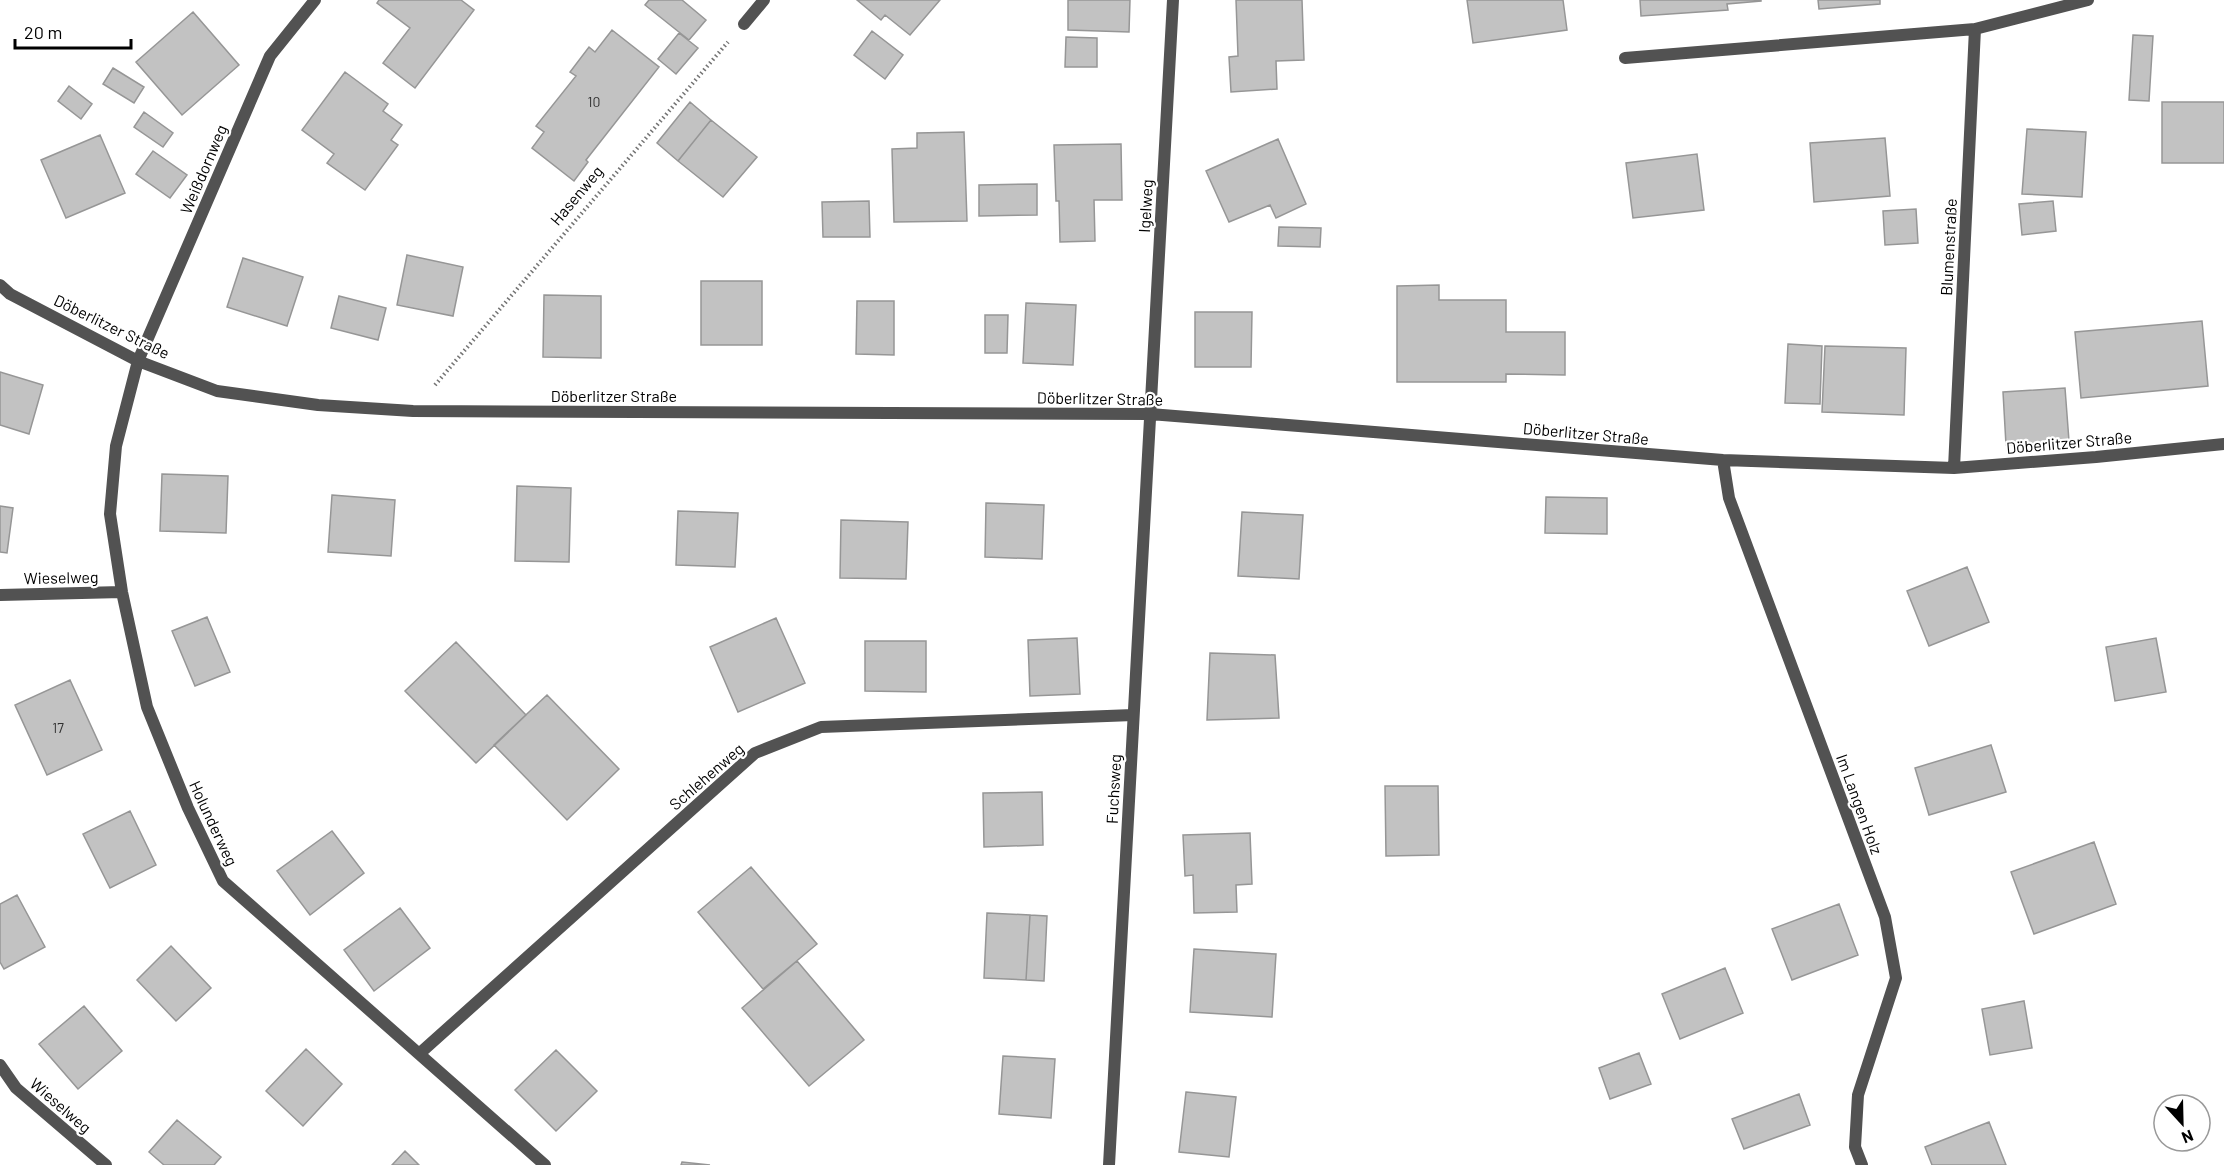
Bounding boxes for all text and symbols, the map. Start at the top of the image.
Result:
scale bar [15,12,130,50]
text: 20 m [24,21,62,43]
house number: 10 [588,93,600,110]
street label: Weißdornweg [176,122,230,216]
street label: Hasenweg [546,161,606,229]
street label: Igelweg [1134,179,1156,233]
street label: Blumenstraße [1936,198,1960,296]
street label: Döberlitzer Straße [51,290,173,362]
street label: Döberlitzer Straße [551,386,677,405]
street label: Döberlitzer Straße [1037,387,1163,409]
street label: Döberlitzer Straße [1522,418,1650,448]
street label: Döberlitzer Straße [2005,427,2133,457]
street label: Wieselweg [23,567,99,587]
house number: 17 [52,719,64,736]
street label: Schlehenweg [665,739,747,813]
street label: Im Langen Holz [1833,751,1887,857]
street label: Fuchsweg [1102,754,1124,824]
street label: Holunderweg [186,777,242,869]
street label: Wieselweg [27,1073,95,1137]
north arrow [2152,1093,2212,1153]
text: N [2179,1127,2196,1148]

